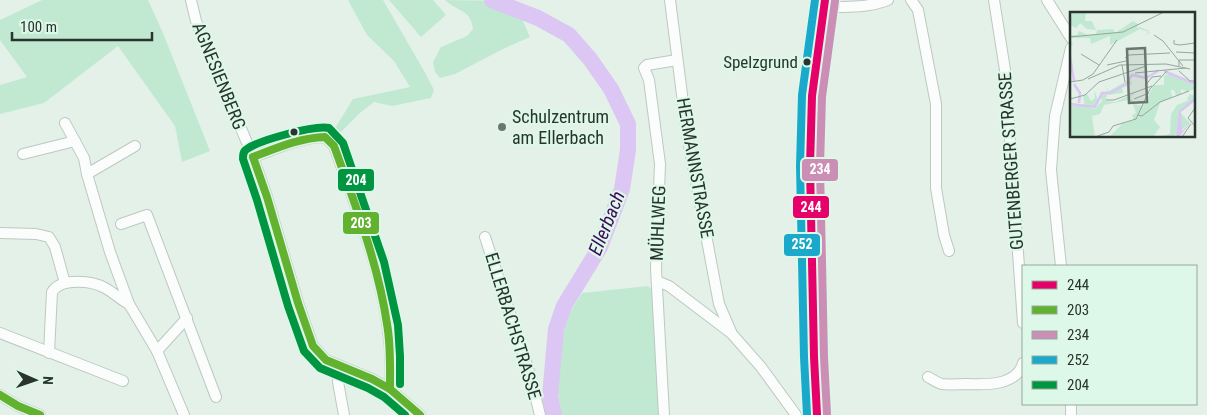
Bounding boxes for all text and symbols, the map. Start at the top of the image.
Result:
scale bar [12,10,152,42]
inset map [1070,12,1194,138]
text: 100 m [20,18,57,36]
street label: AGNESIENBERG [188,19,251,133]
place label: Spelzgrund [723,52,798,72]
marker: Spelzgrund [802,57,812,67]
street label: GUTENBERGER STRASSE [994,71,1027,251]
street label: HERMANNSTRASSE [673,96,718,240]
place label: Schulzentrum am Ellerbach [512,106,609,148]
marker: Schulzentrum am Ellerbach [496,121,508,133]
unlabelled marker [289,127,299,137]
line badge: 234 [801,158,839,182]
text: 234 [809,161,831,177]
line badge: 204 [337,168,375,192]
text: 204 [345,172,367,188]
street label: MÜHLWEG [646,185,669,261]
water label: Ellerbach [583,188,630,259]
line badge: 244 [792,195,830,219]
text: 244 [800,199,822,215]
line badge: 203 [342,211,380,235]
text: 203 [350,215,372,231]
line badge: 252 [783,233,821,257]
text: 252 [791,236,813,252]
street label: ELLERBACHSTRASSE [481,250,546,402]
legend [1022,265,1197,405]
text: 244 [1067,276,1089,294]
text: 203 [1067,301,1089,319]
text: 234 [1067,326,1089,344]
text: 252 [1067,351,1089,369]
north arrow [10,355,60,405]
text: N [40,376,56,385]
text: 204 [1067,376,1089,394]

